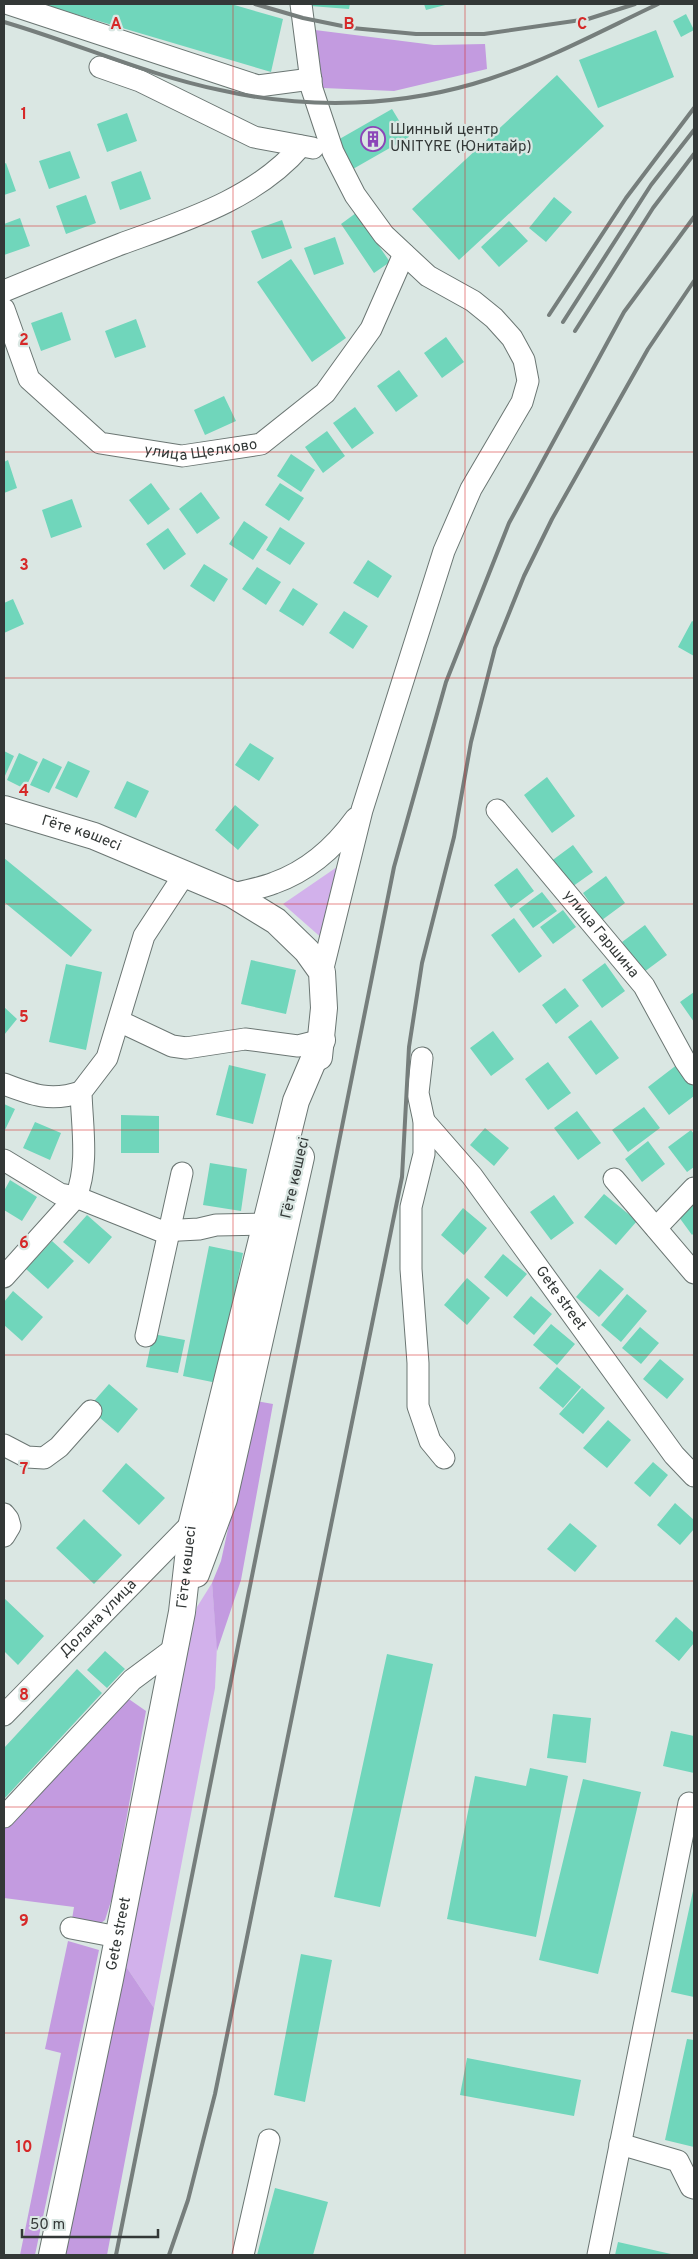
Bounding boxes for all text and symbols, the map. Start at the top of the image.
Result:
text: A [110,15,122,35]
text: B [343,15,355,35]
text: C [577,15,587,35]
text: 1 [21,105,27,125]
place label: Шинный центр UNITYRE (Юнитайр) [390,121,532,157]
building icon: Шинный центр UNITYRE (Юнитайр) [360,126,386,152]
text: 2 [19,331,29,351]
street label: улица Щелково [143,435,259,466]
text: 3 [19,556,29,576]
text: 4 [19,782,29,802]
street label: Гёте көшесі [39,811,124,856]
street label: улица Гаршина [559,886,643,982]
text: 5 [19,1008,29,1028]
street label: Гёте көшесі [277,1135,315,1221]
text: 6 [19,1234,29,1254]
street label: Gete street [531,1262,590,1334]
text: 7 [20,1460,28,1480]
street label: Гёте көшесі [173,1525,201,1610]
street label: Долана улица [56,1575,141,1662]
text: 8 [19,1686,29,1706]
street label: Gete street [102,1895,135,1972]
text: 9 [19,1912,29,1932]
text: 10 [16,2138,32,2158]
scale bar [22,2206,159,2238]
text: 50 m [30,2216,65,2235]

